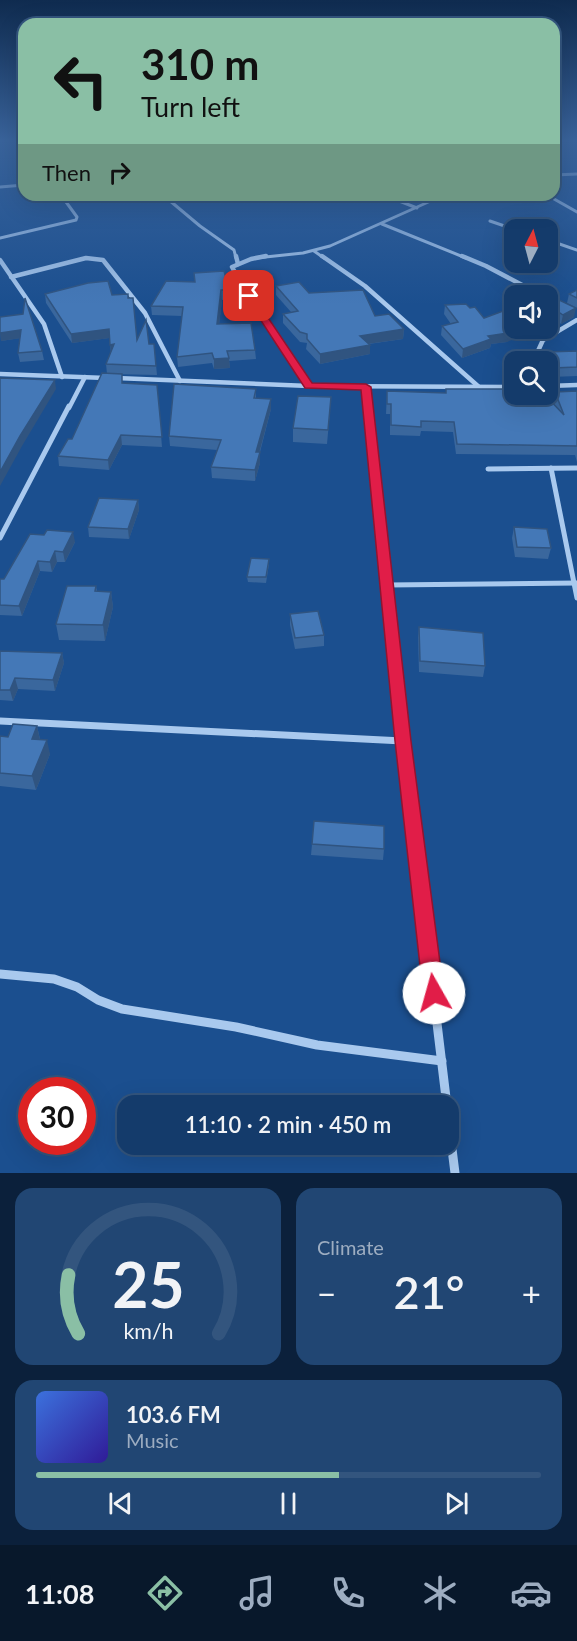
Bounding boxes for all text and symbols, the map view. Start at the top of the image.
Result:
text: 310 m [141,39,259,89]
icon: left [42,42,120,120]
text: Turn left [141,90,240,123]
icon: right [103,156,136,189]
text: Then [42,159,91,186]
north arrow [504,219,558,273]
map controls [504,219,558,405]
pin [223,270,274,321]
icon: arrive [232,279,265,312]
button: sound [504,285,558,339]
button: search [504,351,558,405]
position arrow [402,961,466,1025]
speed limit sign: 30 [18,1077,96,1155]
text: 11:10 · 2 min · 450 m [185,1111,391,1138]
text: Climate [317,1235,384,1259]
text: 25 [112,1246,184,1321]
text: 21° [394,1265,464,1319]
text: − [317,1273,336,1313]
text: + [522,1273,541,1313]
text: km/h [123,1318,173,1344]
text: 103.6 FM [126,1401,221,1428]
text: Music [126,1428,179,1452]
icon: previous [104,1487,137,1520]
icon: pause [272,1487,305,1520]
icon: next [440,1487,473,1520]
icon: directions [144,1572,186,1614]
icon: music [236,1572,278,1614]
icon: phone [327,1572,369,1614]
icon: climate [419,1572,461,1614]
icon: car [510,1572,552,1614]
text: 11:08 [25,1577,94,1610]

